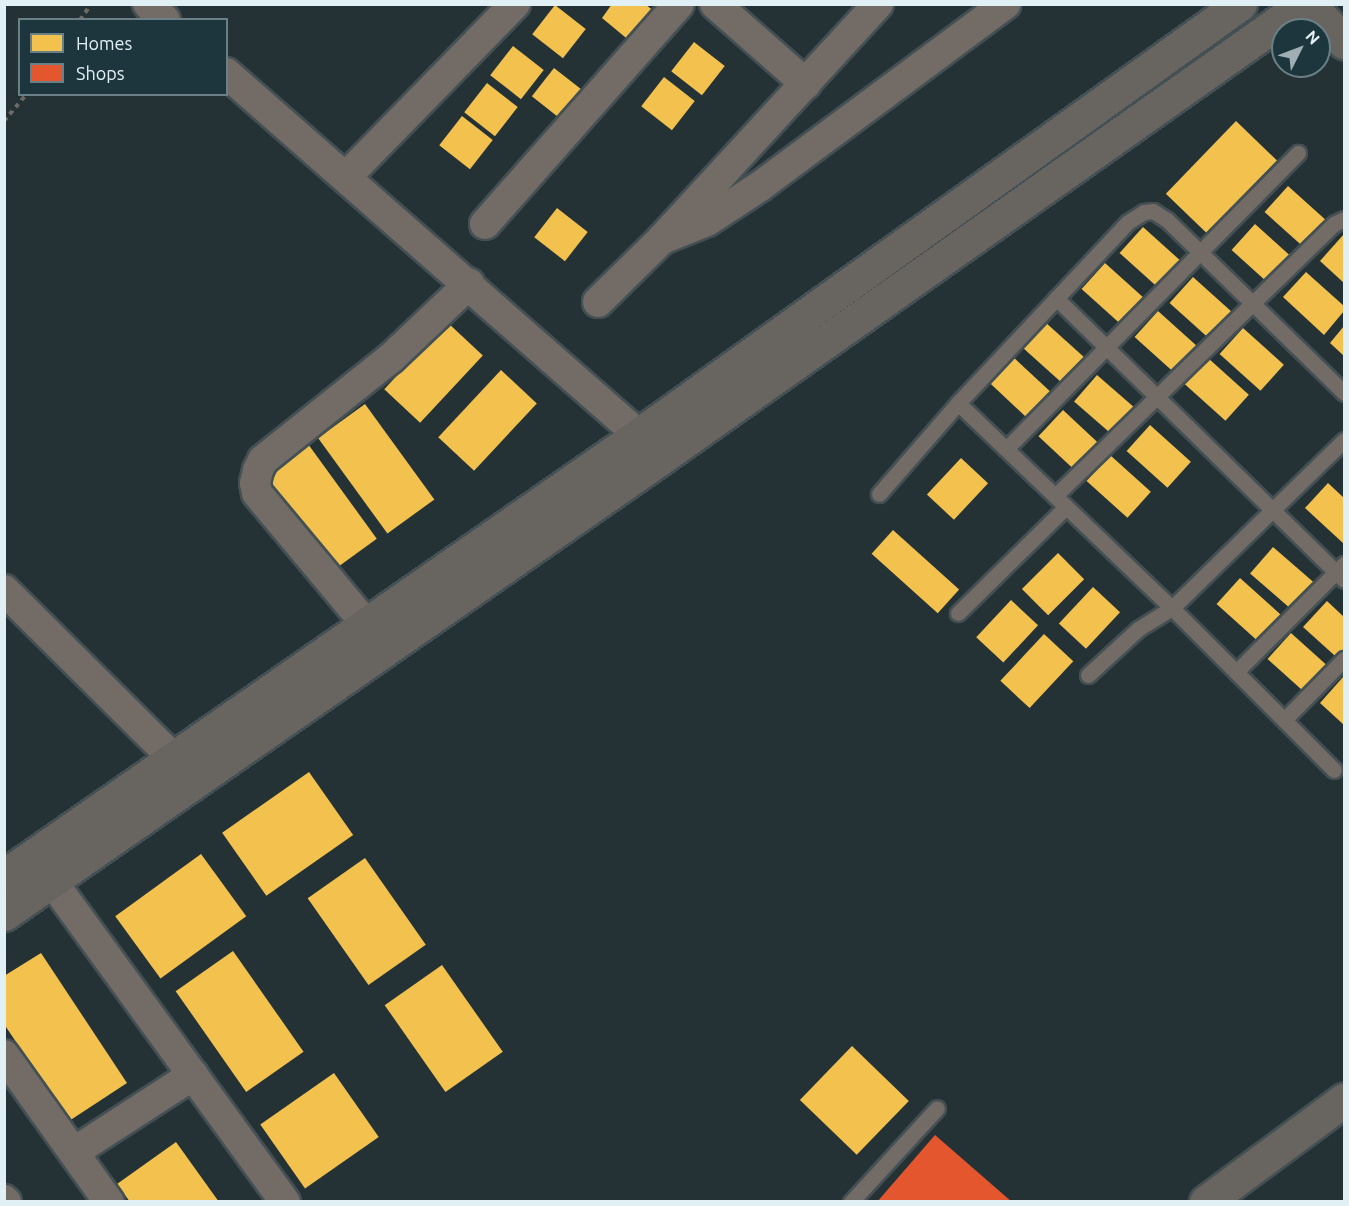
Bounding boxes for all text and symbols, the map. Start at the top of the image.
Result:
legend [18,18,228,96]
north arrow [1271,18,1331,78]
text: N [1302,27,1324,48]
text: Homes [76,33,132,53]
text: Shops [76,63,125,83]

